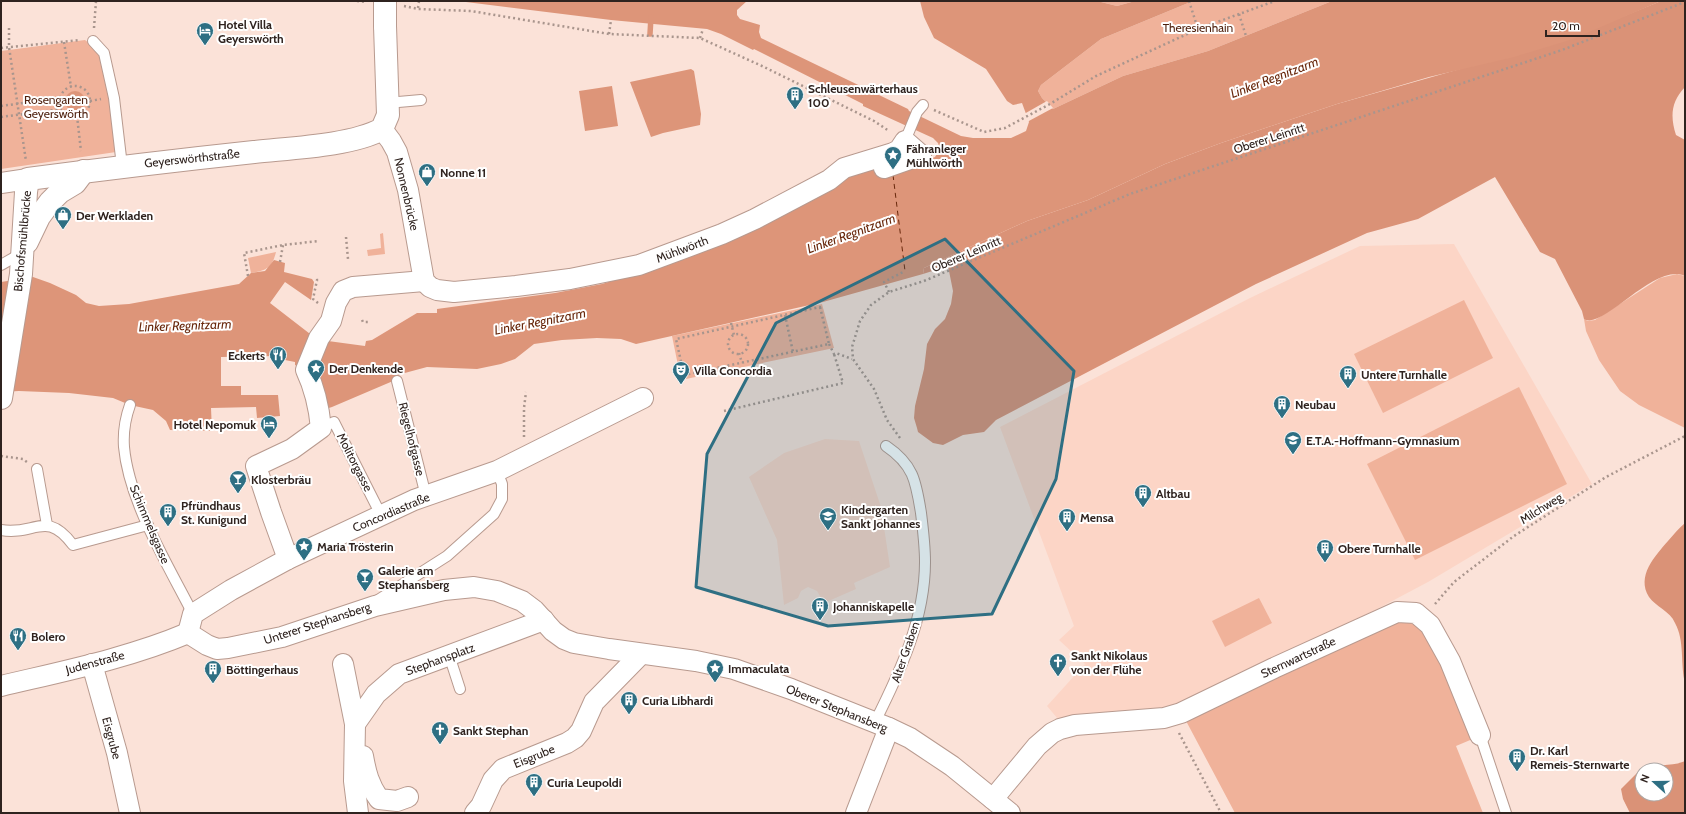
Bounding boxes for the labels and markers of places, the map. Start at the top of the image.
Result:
place label: Hotel Villa Geyerswörth [218,17,284,46]
hotel icon: Hotel Villa Geyerswörth [195,21,215,46]
place label: Schleusenwärterhaus 100 [808,81,918,110]
building icon: Schleusenwärterhaus 100 [785,85,805,110]
place label: Fähranleger Mühlwörth [906,141,966,170]
place icon: Fähranleger Mühlwörth [883,145,903,170]
shop icon: Nonne 11 [417,162,437,187]
place label: Nonne 11 [440,165,486,180]
shop icon: Der Werkladen [53,205,73,230]
place label: Der Werkladen [76,208,153,223]
restaurant icon: Eckerts [268,345,288,370]
place label: Eckerts [228,348,265,363]
place icon: Der Denkende [306,358,326,383]
theatre icon: Villa Concordia [671,360,691,385]
place label: Der Denkende [329,361,403,376]
place label: Villa Concordia [694,363,772,378]
building icon: Untere Turnhalle [1338,364,1358,389]
place label: Untere Turnhalle [1361,367,1447,382]
building icon: Neubau [1272,394,1292,419]
place label: Neubau [1295,397,1336,412]
hotel icon: Hotel Nepomuk [259,414,279,439]
place label: Hotel Nepomuk [173,417,256,432]
school or university icon: E.T.A.-Hoffmann-Gymnasium [1283,430,1303,455]
place label: E.T.A.-Hoffmann-Gymnasium [1306,433,1460,448]
bar icon: Klosterbräu [228,469,248,494]
place label: Klosterbräu [251,472,311,487]
building icon: Altbau [1133,483,1153,508]
place label: Altbau [1156,486,1190,501]
place label: Pfründhaus St. Kunigund [181,498,247,527]
building icon: Pfründhaus St. Kunigund [158,502,178,527]
place label: Kindergarten Sankt Johannes [841,502,920,531]
school or university icon: Kindergarten Sankt Johannes [818,506,838,531]
building icon: Mensa [1057,507,1077,532]
place label: Mensa [1080,510,1114,525]
place icon: Maria Trösterin [294,536,314,561]
building icon: Obere Turnhalle [1315,538,1335,563]
place label: Maria Trösterin [317,539,394,554]
place label: Obere Turnhalle [1338,541,1421,556]
place label: Galerie am Stephansberg [378,563,449,592]
bar icon: Galerie am Stephansberg [355,567,375,592]
building icon: Johanniskapelle [810,596,830,621]
place label: Johanniskapelle [832,599,914,614]
restaurant icon: Bolero [8,626,28,651]
place label: Bolero [31,629,65,644]
place label: Sankt Nikolaus von der Flühe [1071,648,1148,677]
church icon: Sankt Nikolaus von der Flühe [1048,652,1068,677]
place icon: Immaculata [705,658,725,683]
building icon: Böttingerhaus [203,659,223,684]
place label: Immaculata [728,661,789,676]
place label: Böttingerhaus [226,662,298,677]
building icon: Curia Libhardi [619,690,639,715]
place label: Curia Libhardi [642,693,713,708]
church icon: Sankt Stephan [430,720,450,745]
place label: Sankt Stephan [453,723,528,738]
place label: Dr. Karl Remeis-Sternwarte [1530,743,1630,772]
building icon: Dr. Karl Remeis-Sternwarte [1507,747,1527,772]
building icon: Curia Leupoldi [524,772,544,797]
place label: Curia Leupoldi [547,775,622,790]

